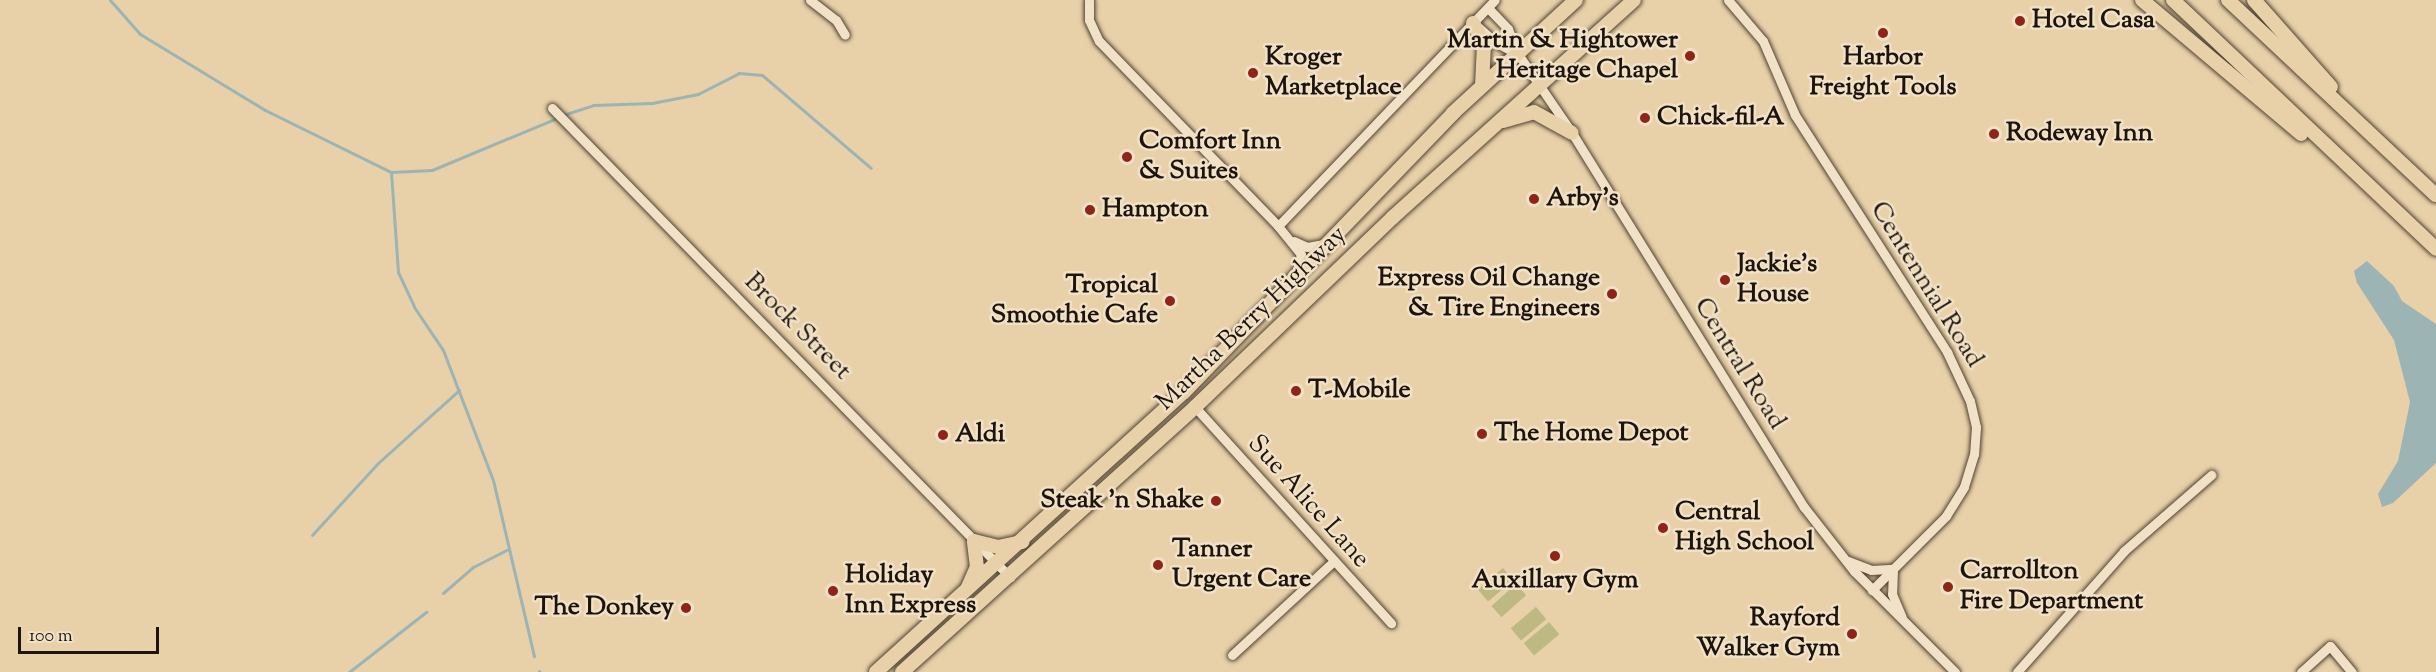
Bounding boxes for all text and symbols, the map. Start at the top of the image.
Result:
place label: Hotel Casa [2032,5,2155,37]
marker: Hotel Casa [2013,14,2027,28]
place label: Martin & Hightower Heritage Chapel [1447,25,1678,86]
marker: Harbor Freight Tools [1876,26,1890,40]
place label: Kroger Marketplace [1265,42,1402,104]
place label: Harbor Freight Tools [1809,42,1957,104]
marker: Martin & Hightower Heritage Chapel [1683,49,1697,63]
marker: Kroger Marketplace [1246,66,1260,80]
place label: Chick-fil-A [1657,102,1784,134]
marker: Chick-fil-A [1638,111,1652,125]
place label: Rodeway Inn [2006,118,2153,150]
place label: Comfort Inn & Suites [1139,126,1281,188]
marker: Rodeway Inn [1987,127,2001,141]
marker: Comfort Inn & Suites [1120,150,1134,164]
place label: Arby's [1546,183,1619,215]
marker: Arby's [1527,192,1541,206]
place label: Hampton [1102,194,1209,226]
street label: Centennial Road [1862,196,1990,374]
marker: Hampton [1083,203,1097,217]
street label: Martha Berry Highway [1150,220,1354,418]
place label: Jackie's House [1737,249,1817,310]
place label: Express Oil Change & Tire Engineers [1378,263,1600,324]
street label: Brock Street [737,267,857,387]
place label: Tropical Smoothie Cafe [991,270,1158,332]
marker: Jackie's House [1718,273,1732,287]
marker: Express Oil Change & Tire Engineers [1605,287,1619,301]
street label: Central Road [1686,292,1792,436]
marker: Tropical Smoothie Cafe [1163,294,1177,308]
place label: T-Mobile [1308,375,1411,407]
marker: T-Mobile [1289,384,1303,398]
place label: The Home Depot [1494,418,1688,450]
place label: Aldi [955,419,1005,451]
marker: The Home Depot [1475,427,1489,441]
marker: Aldi [936,428,950,442]
street label: Sue Alice Lane [1240,429,1376,575]
place label: Steak 'n Shake [1040,485,1204,517]
marker: Steak 'n Shake [1209,494,1223,508]
place label: Central High School [1675,497,1814,558]
marker: Central High School [1656,521,1670,535]
place label: Tanner Urgent Care [1172,534,1311,596]
marker: Auxillary Gym [1548,549,1562,563]
marker: Tanner Urgent Care [1149,556,1167,574]
place label: Carrollton Fire Department [1960,556,2143,618]
place label: Holiday Inn Express [845,560,976,622]
place label: Auxillary Gym [1472,565,1638,597]
marker: Carrollton Fire Department [1941,580,1955,594]
marker: Holiday Inn Express [826,584,840,598]
place label: The Donkey [535,592,674,624]
marker: The Donkey [679,601,693,615]
place label: Rayford Walker Gym [1696,603,1840,664]
scale bar [21,615,162,653]
text: 100 m [29,624,73,650]
marker: Rayford Walker Gym [1845,627,1859,641]

